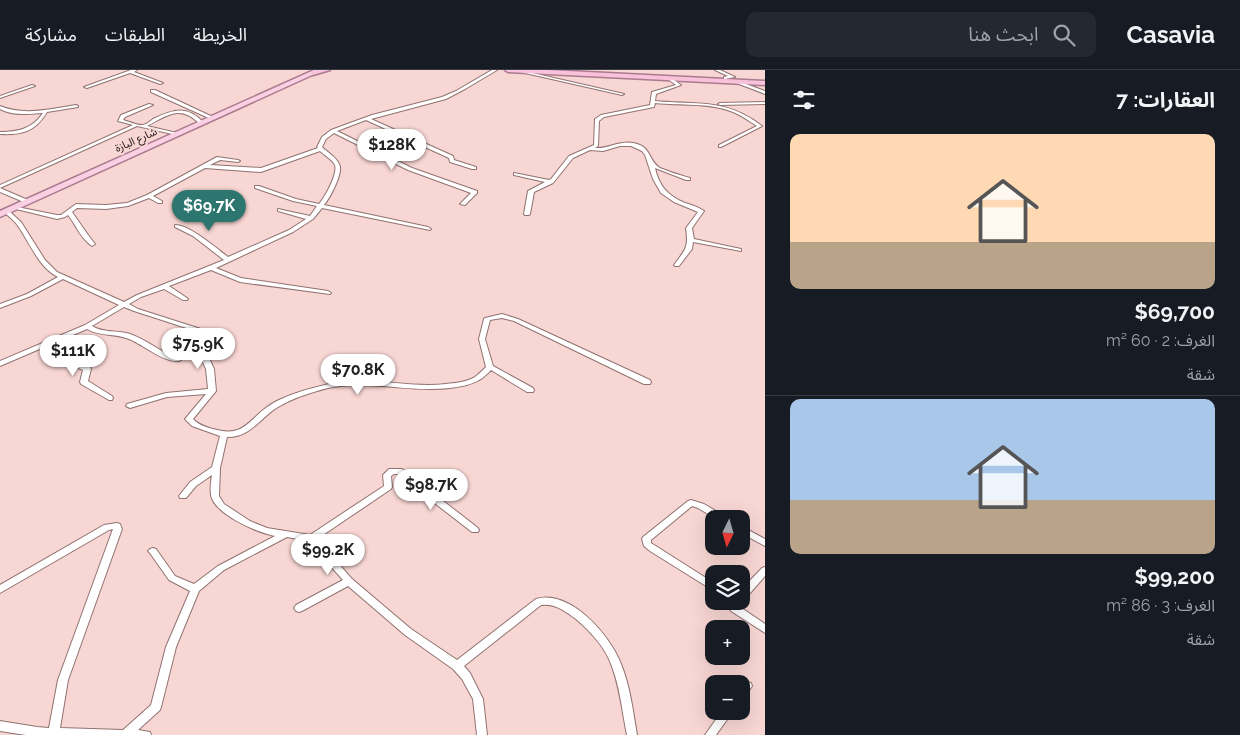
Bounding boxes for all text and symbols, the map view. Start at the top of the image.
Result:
search box [746,12,1096,57]
text: Casavia [1126,20,1215,49]
icon: search [1050,21,1078,49]
text: ابحث هنا [968,23,1038,45]
text: مشاركة [25,24,77,45]
text: الطبقات [105,24,165,45]
text: الخريطة [193,24,247,45]
icon: filters [790,86,818,114]
text: العقارات: 7 [1116,87,1215,112]
street label: شارع البازة [113,125,160,156]
pin: $128K [357,128,427,171]
text: $128K [368,135,416,154]
icon: home [958,166,1048,256]
pin: $69.7K [168,190,250,232]
text: $69.7K [183,196,235,215]
text: $69,700 [1135,299,1215,324]
pin: $75.9K [157,328,239,370]
text: الغرف: 2 · 60 m² [1106,331,1215,350]
pin: $111K [38,334,108,377]
text: $75.9K [172,334,224,353]
text: $111K [51,341,95,360]
pin: $70.8K [317,354,399,396]
text: $70.8K [332,360,384,379]
text: شقة [1187,365,1215,384]
icon: home [958,432,1048,522]
pin: $98.7K [390,468,472,511]
text: $98.7K [405,475,457,494]
north arrow [705,510,750,555]
map controls [705,510,750,720]
pin: $99.2K [287,534,369,576]
text: $99.2K [302,540,354,559]
text: $99,200 [1134,564,1215,589]
button: layers [705,565,750,610]
text: الغرف: 3 · 86 m² [1106,596,1215,615]
button: + [705,620,750,665]
text: شقة [1187,630,1215,649]
button: − [705,675,750,720]

